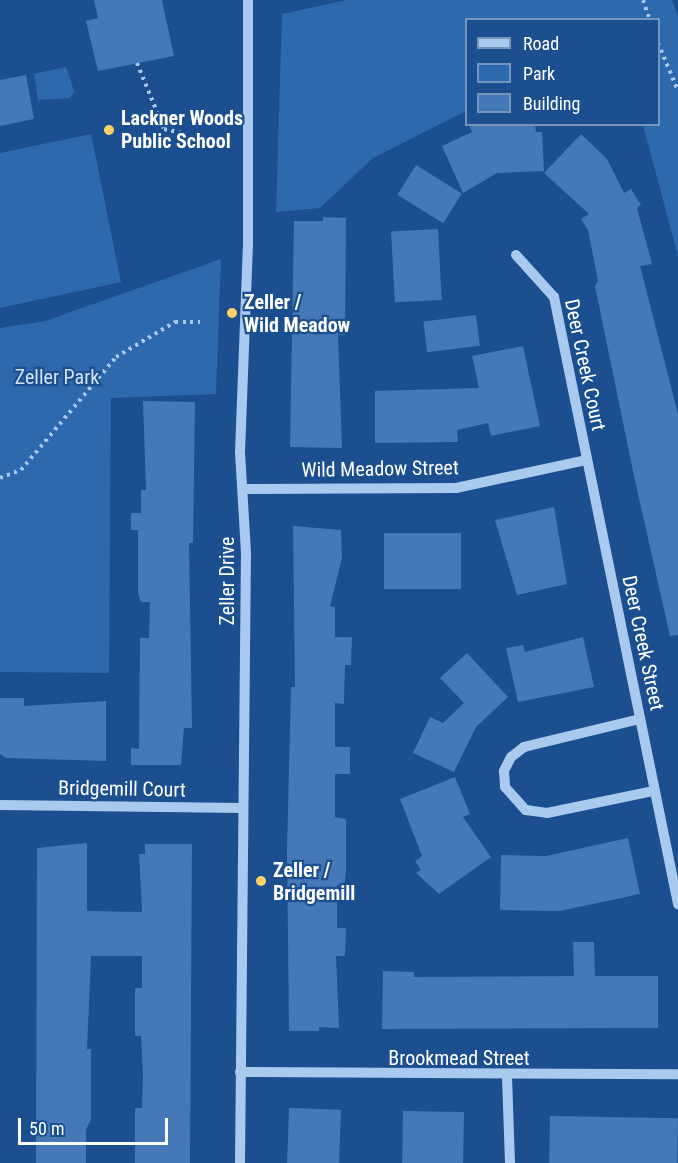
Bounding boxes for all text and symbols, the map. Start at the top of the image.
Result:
legend [465,18,660,126]
text: Road [523,33,559,54]
text: Park [523,63,555,84]
text: Building [523,93,580,114]
place label: Lackner Woods Public School [121,106,243,153]
marker: Lackner Woods Public School [102,123,116,137]
place label: Zeller / Wild Meadow [244,290,350,337]
street label: Deer Creek Court [559,297,611,433]
marker: Zeller / Wild Meadow [225,306,239,320]
park label: Zeller Park [15,365,99,389]
street label: Wild Meadow Street [301,456,459,482]
street label: Zeller Drive [215,537,239,625]
street label: Deer Creek Street [617,573,669,713]
street label: Bridgemill Court [58,776,186,802]
place label: Zeller / Bridgemill [273,858,355,905]
marker: Zeller / Bridgemill [254,874,268,888]
street label: Brookmead Street [388,1046,530,1070]
scale bar [21,1106,171,1144]
text: 50 m [29,1118,64,1139]

